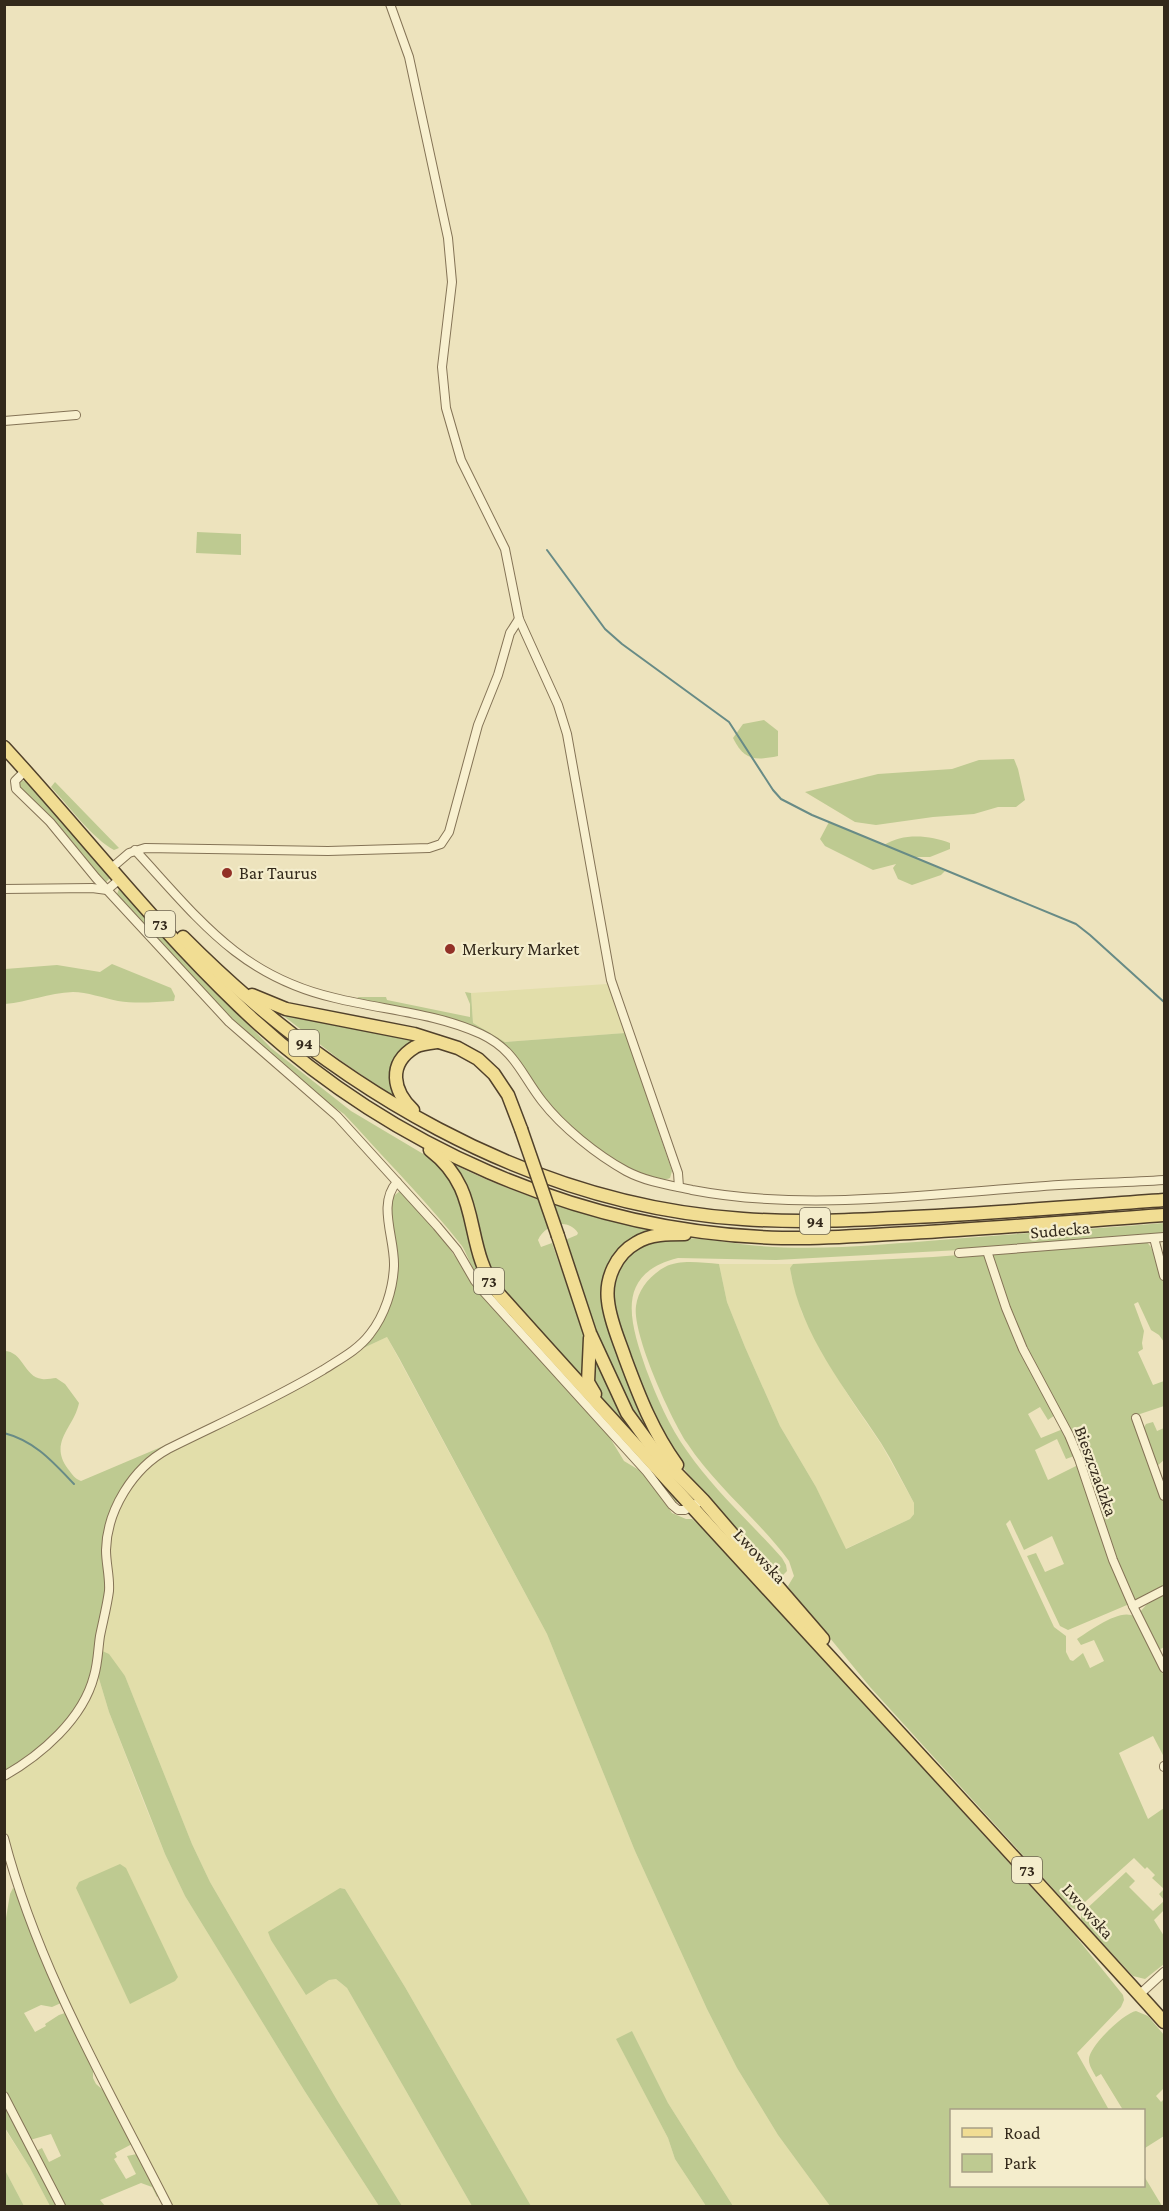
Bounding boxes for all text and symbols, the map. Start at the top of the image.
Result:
place label: Bar Taurus [239,863,317,883]
marker: Bar Taurus [220,866,234,880]
road number: 73 [145,911,175,937]
place label: Merkury Market [462,939,580,959]
marker: Merkury Market [443,942,457,956]
road number: 94 [289,1030,319,1056]
road number: 94 [800,1208,830,1234]
street label: Sudecka [1029,1217,1091,1243]
road number: 73 [474,1268,504,1294]
street label: Bieszczadzka [1070,1423,1122,1519]
street label: Lwowska [730,1524,790,1588]
road number: 73 [1012,1857,1042,1883]
street label: Lwowska [1058,1879,1118,1943]
legend [950,2109,1145,2187]
text: Road [1004,2123,1041,2143]
text: Park [1004,2153,1036,2173]

